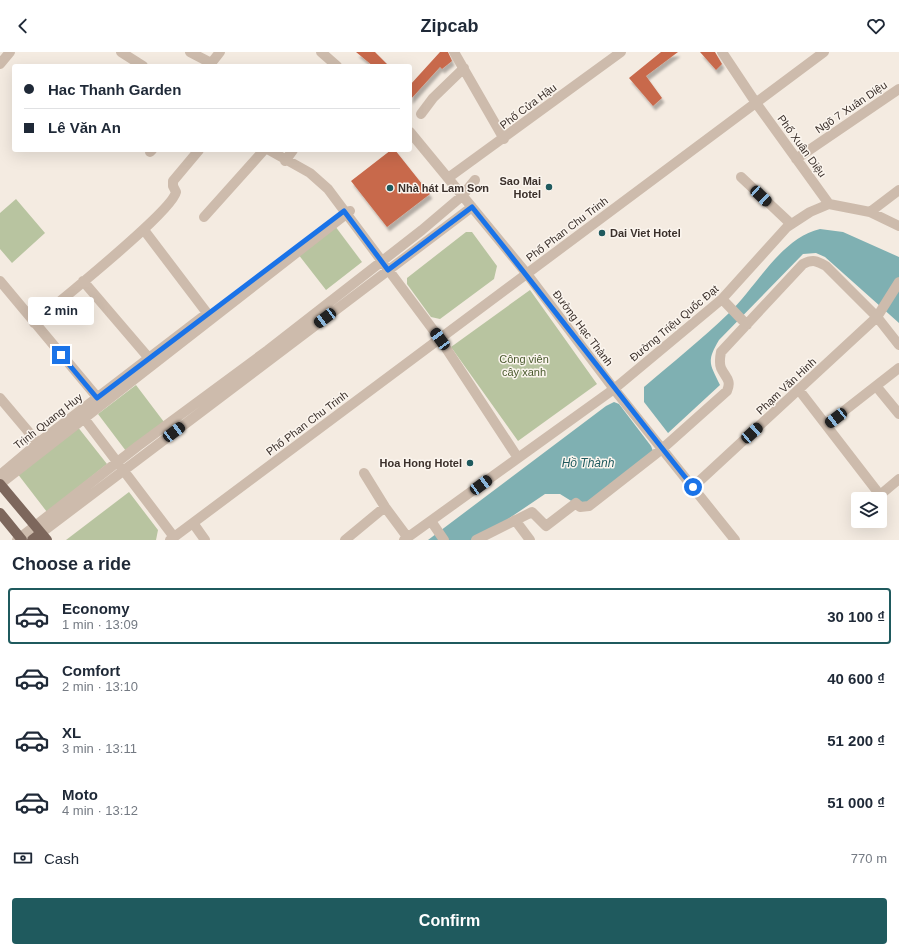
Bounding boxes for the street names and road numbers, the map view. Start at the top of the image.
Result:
street label: Ngõ 7 Xuân Diệu [813,79,889,135]
street label: Phố Cửa Hậu [498,81,558,131]
street label: Phố Xuân Diệu [775,113,829,179]
street label: Phố Phan Chu Trinh [524,194,610,264]
street label: Đường Triệu Quốc Đạt [627,282,721,364]
street label: Đường Hạc Thành [551,288,615,368]
street label: Phạm Văn Hinh [754,355,818,417]
street label: Phố Phan Chu Trinh [264,388,350,458]
street label: Trịnh Quang Huy [11,390,85,451]

